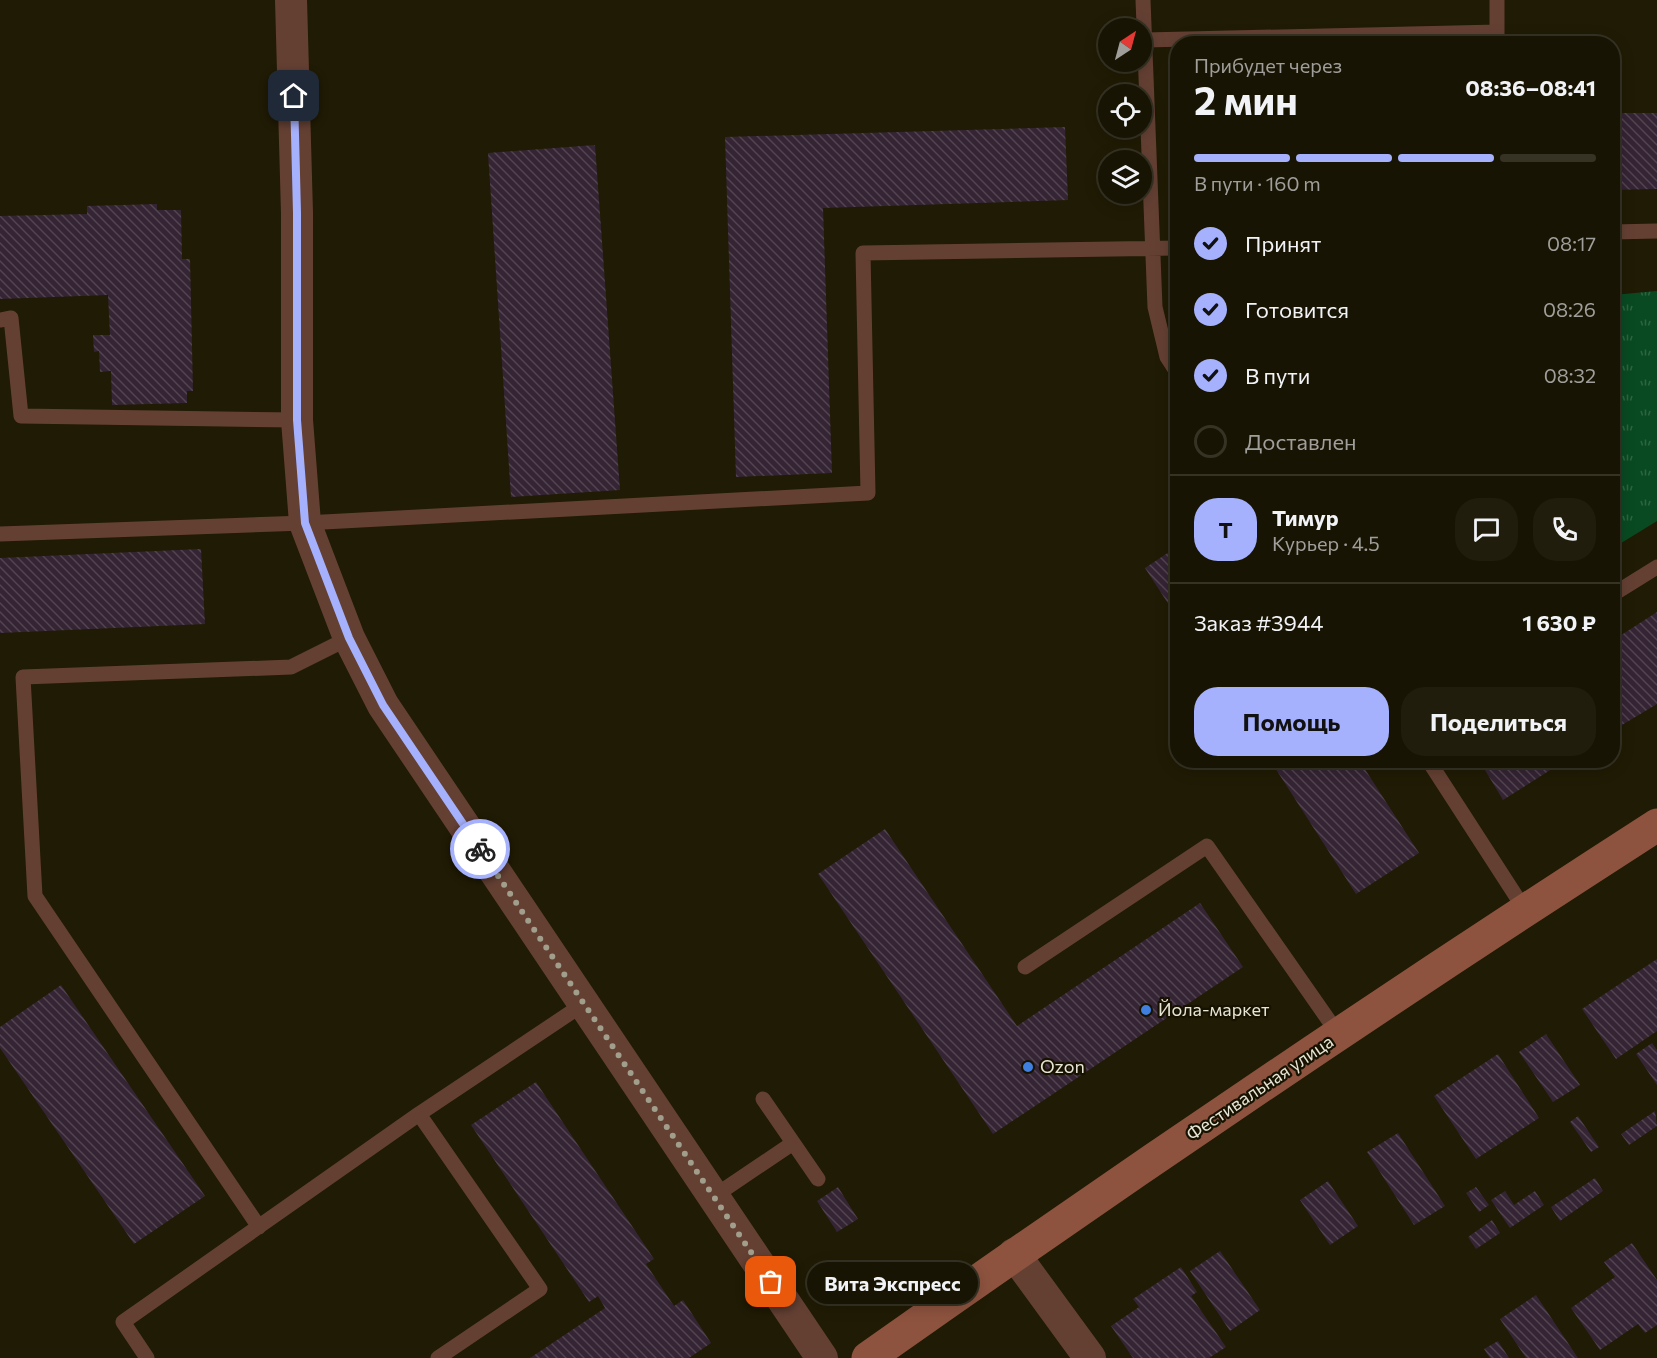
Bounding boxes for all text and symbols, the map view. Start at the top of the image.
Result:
north arrow [1098,18,1152,72]
map controls [1098,18,1152,204]
text: Прибудет через [1194,53,1342,77]
pin [268,70,319,121]
text: 08:36–08:41 [1465,74,1596,101]
text: 2 мин [1194,75,1298,123]
icon: home [277,79,310,112]
button: locate [1098,84,1152,138]
button: layers [1098,150,1152,204]
text: В пути · 160 m [1194,171,1321,195]
icon: check [1194,227,1227,260]
text: Принят [1245,230,1321,257]
text: 08:17 [1547,231,1596,255]
icon: check [1194,293,1227,326]
text: Готовится [1245,296,1349,323]
text: 08:26 [1543,297,1596,321]
icon: check [1194,359,1227,392]
text: В пути [1245,362,1310,389]
text: 08:32 [1544,363,1596,387]
text: Доставлен [1245,428,1357,455]
button: chat [1455,498,1518,561]
button: phone [1533,498,1596,561]
text: Тимур [1272,504,1339,531]
text: Т [1218,516,1233,543]
text: Курьер · 4.5 [1272,531,1380,555]
text: Заказ #3944 [1194,609,1323,636]
text: 1 630 ₽ [1522,609,1596,636]
button: Помощь [1194,687,1389,756]
button: Поделиться [1401,687,1596,756]
courier [450,819,510,879]
icon: bike [464,833,497,866]
place label: Йола-маркет [1158,998,1270,1020]
marker: Йола-маркет [1139,1003,1153,1017]
street label: Фестивальная улица [1182,1030,1337,1145]
place label: Ozon [1040,1055,1085,1077]
marker: Ozon [1021,1060,1035,1074]
pin [745,1256,796,1307]
callout: Вита Экспресс [807,1261,978,1303]
icon: bag [754,1265,787,1298]
text: Вита Экспресс [824,1271,961,1295]

